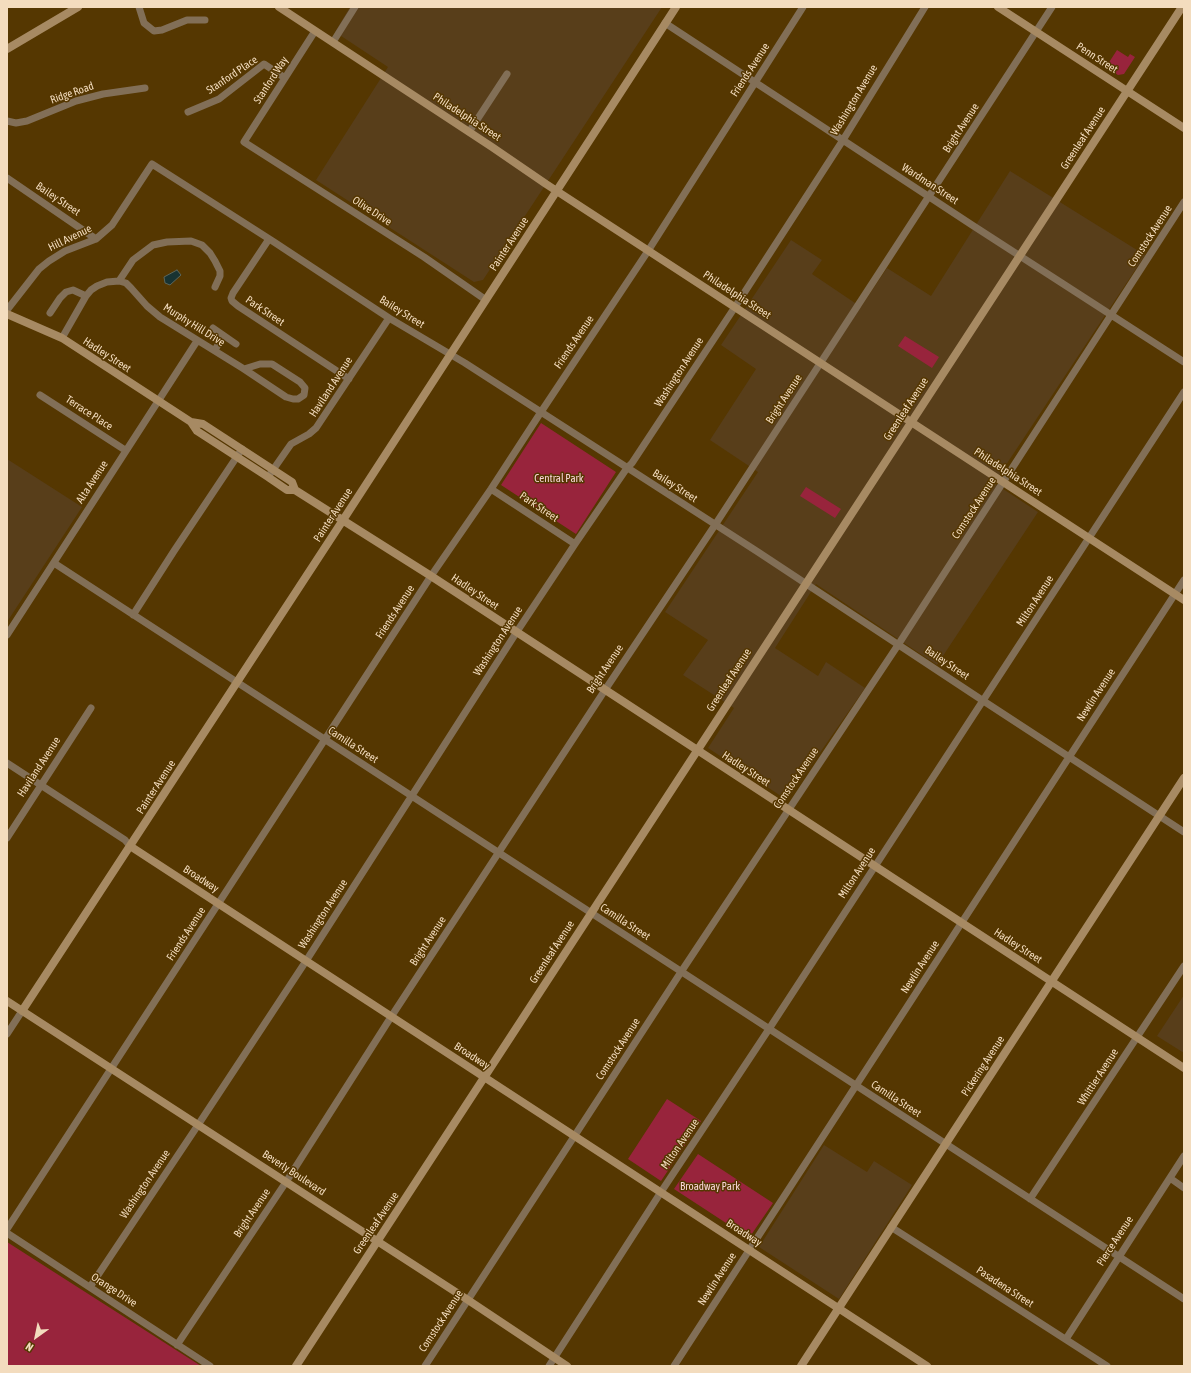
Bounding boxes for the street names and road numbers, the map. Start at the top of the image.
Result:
street label: Penn Street [1074,40,1120,76]
street label: Friends Avenue [728,41,772,99]
street label: Stanford Place [204,53,260,97]
street label: Stanford Way [251,54,291,106]
street label: Washington Avenue [828,62,880,138]
street label: Ridge Road [48,79,96,107]
street label: Philadelphia Street [431,90,503,144]
street label: Bright Avenue [940,101,982,155]
street label: Greenleaf Avenue [1058,104,1108,172]
street label: Wardman Street [899,161,961,207]
street label: Bailey Street [33,179,83,219]
street label: Olive Drive [350,193,394,229]
street label: Comstock Avenue [1125,203,1175,269]
street label: Painter Avenue [487,215,531,273]
street label: Hill Avenue [46,222,94,254]
street label: Philadelphia Street [701,268,773,322]
street label: Park Street [243,293,287,329]
street label: Bailey Street [377,293,427,331]
street label: Murphy Hill Drive [161,301,227,349]
street label: Friends Avenue [551,313,597,371]
street label: Hadley Street [81,335,133,375]
street label: Washington Avenue [652,335,706,409]
street label: Haviland Avenue [307,354,355,420]
street label: Bright Avenue [763,372,805,426]
street label: Greenleaf Avenue [881,375,931,443]
street label: Terrace Place [63,393,115,433]
street label: Philadelphia Street [972,445,1044,499]
street label: Alta Avenue [73,458,111,506]
street label: Bailey Street [650,467,700,505]
street label: Comstock Avenue [949,475,999,541]
street label: Painter Avenue [311,486,355,544]
street label: Park Street [517,489,561,525]
street label: Hadley Street [449,571,501,613]
street label: Milton Avenue [1014,573,1056,629]
street label: Friends Avenue [373,583,417,641]
street label: Washington Avenue [471,604,525,678]
street label: Bright Avenue [584,642,626,696]
street label: Bailey Street [922,643,972,683]
street label: Greenleaf Avenue [704,646,754,714]
street label: Newlin Avenue [1074,666,1118,724]
street label: Camilla Street [325,724,381,766]
street label: Haviland Avenue [15,734,63,800]
street label: Comstock Avenue [771,745,821,811]
street label: Hadley Street [720,749,772,789]
street label: Painter Avenue [134,758,178,816]
street label: Milton Avenue [836,845,878,901]
street label: Broadway [181,863,221,895]
street label: Washington Avenue [296,877,350,951]
street label: Camilla Street [597,901,653,943]
street label: Friends Avenue [164,905,208,963]
street label: Bright Avenue [407,914,449,968]
street label: Greenleaf Avenue [527,918,577,986]
street label: Hadley Street [992,926,1044,966]
street label: Newlin Avenue [898,938,942,996]
street label: Comstock Avenue [593,1016,643,1082]
street label: Pickering Avenue [959,1033,1007,1099]
street label: Broadway [452,1040,492,1072]
street label: Whittier Avenue [1075,1046,1121,1108]
street label: Camilla Street [868,1078,924,1120]
street label: Milton Avenue [658,1116,702,1172]
street label: Washington Avenue [117,1147,173,1221]
street label: Beverly Boulevard [260,1148,328,1198]
street label: Bright Avenue [231,1186,273,1240]
street label: Greenleaf Avenue [350,1189,402,1257]
street label: Pierce Avenue [1094,1214,1136,1268]
street label: Broadway [724,1217,764,1249]
street label: Newlin Avenue [695,1250,739,1308]
street label: Pasadena Street [974,1264,1036,1310]
street label: Orange Drive [88,1270,140,1310]
street label: Comstock Avenue [416,1288,466,1354]

